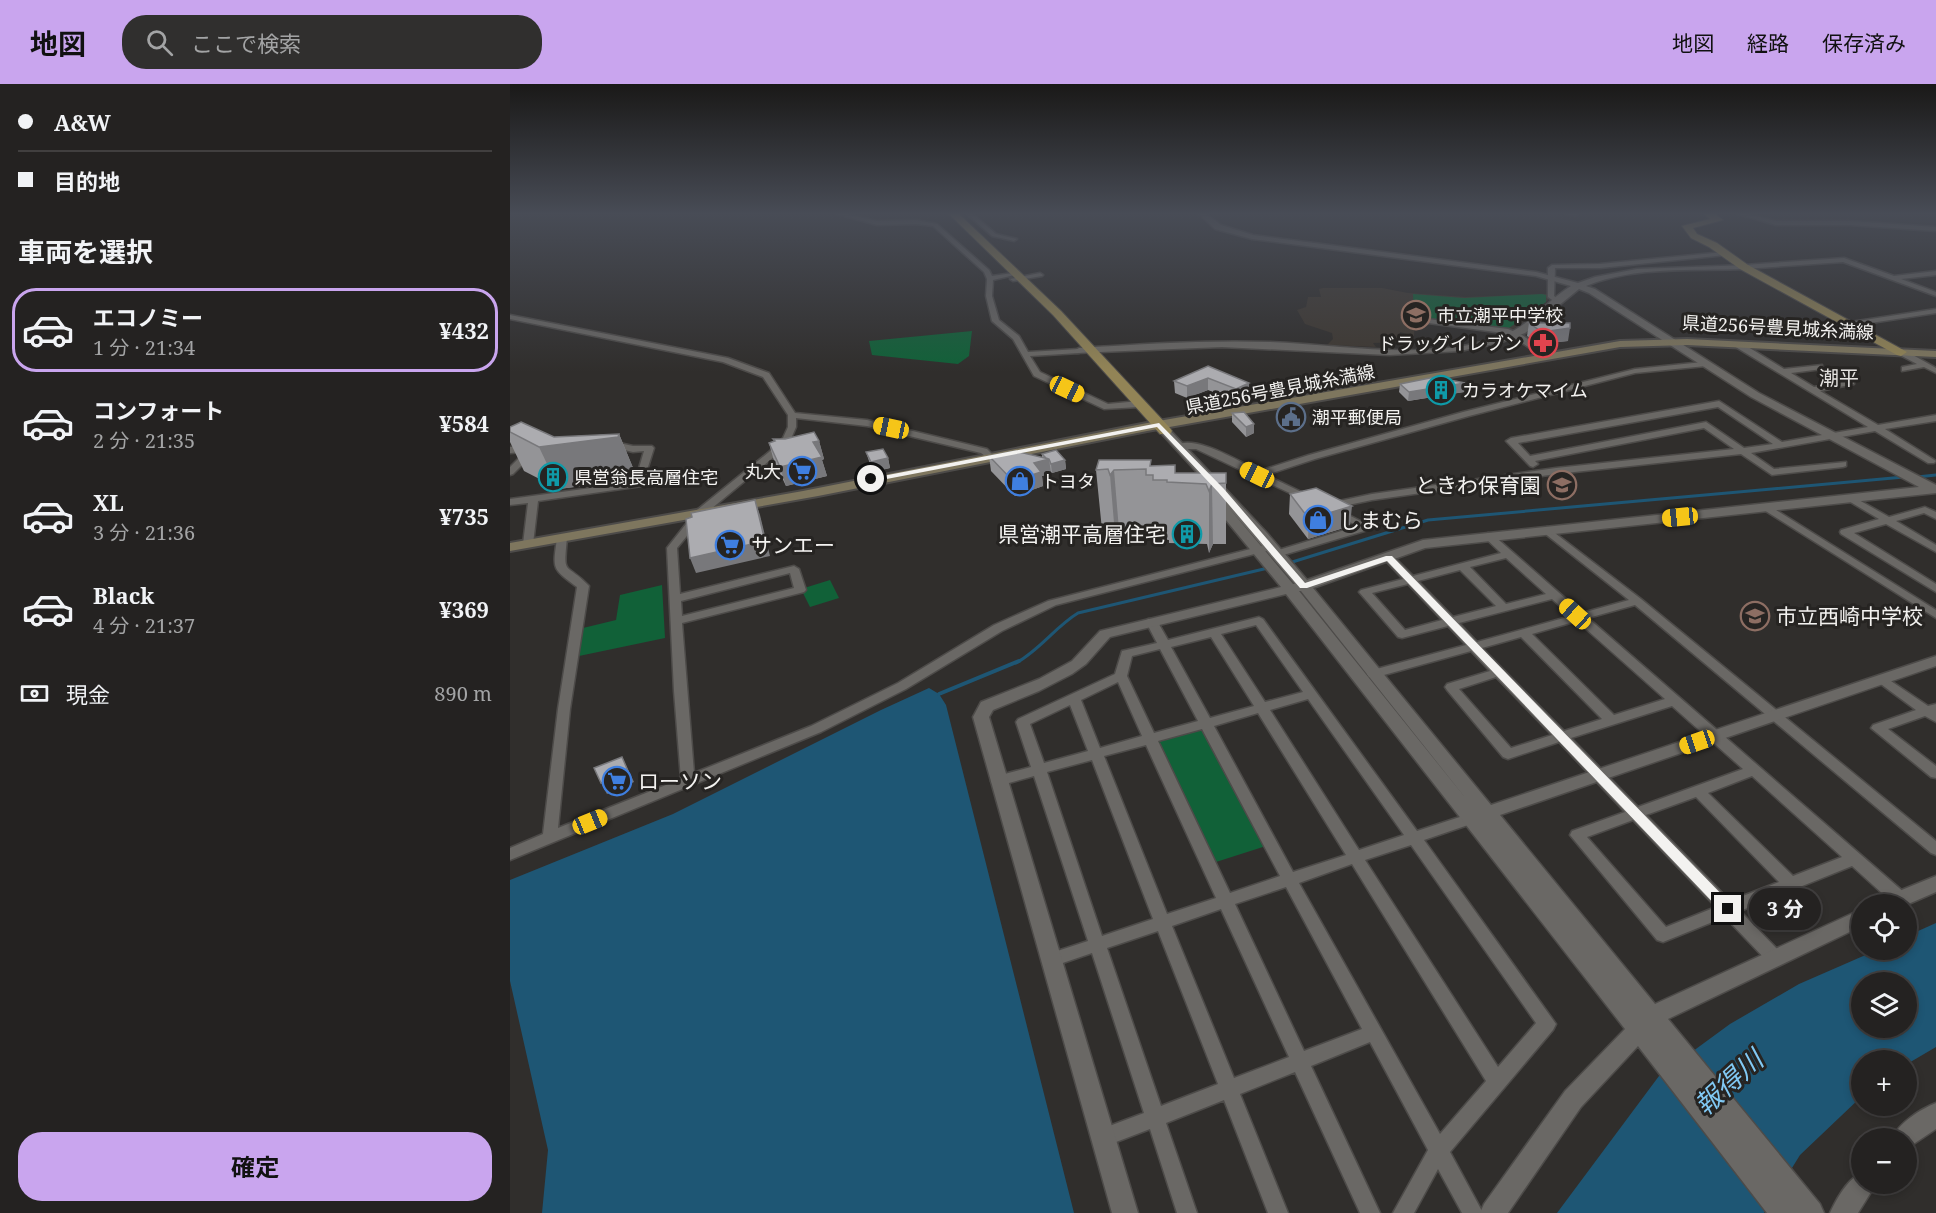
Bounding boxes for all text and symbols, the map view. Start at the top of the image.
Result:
search box [122,15,542,69]
text: 地図 [30,24,86,62]
icon: search [143,26,176,59]
text: ここで検索 [191,28,301,58]
text: 地図 [1672,29,1714,57]
text: 経路 [1747,29,1789,57]
text: 保存済み [1822,29,1906,57]
text: A&W [54,107,111,137]
text: 目的地 [54,166,120,196]
text: 車両を選択 [18,233,153,270]
school or university icon: 市立潮平中学校 [1400,299,1432,331]
text: エコノミー [93,302,203,332]
icon: car [21,303,75,357]
place label: 市立潮平中学校 [1437,303,1563,327]
street label: 県道256号豊見城糸満線 [1681,310,1875,344]
text: ¥432 [439,315,489,345]
pharmacy icon: ドラッグイレブン [1527,327,1559,359]
place label: ドラッグイレブン [1378,331,1522,355]
text: 1 分 · 21:34 [93,334,195,361]
street label: 県道256号豊見城糸満線 [1183,359,1377,419]
district label: 潮平 [1819,364,1859,391]
car [1047,373,1087,405]
building icon: カラオケマイム [1425,374,1457,406]
place label: カラオケマイム [1462,378,1588,402]
text: コンフォート [93,395,224,425]
icon: car [21,396,75,450]
public building icon: 潮平郵便局 [1275,401,1307,433]
place label: 潮平郵便局 [1312,405,1402,429]
text: ¥584 [439,408,489,438]
car [872,415,910,441]
text: 2 分 · 21:35 [93,427,195,454]
supermarket icon: 丸大 [786,455,818,487]
place label: 丸大 [745,459,781,483]
car [1237,459,1277,491]
building icon: 県営翁長高層住宅 [537,461,569,493]
place label: 県営翁長高層住宅 [574,465,718,489]
route start [857,465,884,492]
shop icon: トヨタ [1004,465,1036,497]
place label: トヨタ [1041,469,1095,493]
school or university icon: ときわ保育園 [1546,469,1578,501]
place label: ときわ保育園 [1415,471,1541,499]
text: XL [93,487,124,517]
icon: car [21,489,75,543]
text: ¥735 [439,501,489,531]
shop icon: しまむら [1302,504,1334,536]
place label: しまむら [1339,506,1423,534]
car [1661,506,1699,528]
building icon: 県営潮平高層住宅 [1171,518,1203,550]
text: 3 分 · 21:36 [93,519,195,546]
place label: 県営潮平高層住宅 [998,520,1166,548]
supermarket icon: サンエー [714,529,746,561]
place label: サンエー [751,531,835,559]
text: Black [93,580,154,610]
icon: car [21,582,75,636]
text: ¥369 [439,594,489,624]
car [1556,595,1594,633]
school or university icon: 市立西崎中学校 [1739,600,1771,632]
place label: 市立西崎中学校 [1776,602,1923,630]
text: 4 分 · 21:37 [93,612,195,639]
icon: cash [18,677,51,710]
text: 現金 [66,679,110,709]
text: 890 m [434,680,492,707]
car [1677,728,1717,756]
supermarket icon: ローソン [601,765,633,797]
place label: ローソン [638,767,722,795]
car [570,807,610,837]
callout: 3 分 [1749,888,1821,930]
map controls [1851,894,1917,1194]
button: locate [1851,894,1917,960]
route end [1714,895,1741,922]
text: 3 分 [1767,895,1803,922]
button: layers [1851,972,1917,1038]
water label: 報得川 [1686,1039,1773,1123]
button: + [1851,1050,1917,1116]
button: − [1851,1128,1917,1194]
button: 確定 [18,1132,492,1201]

